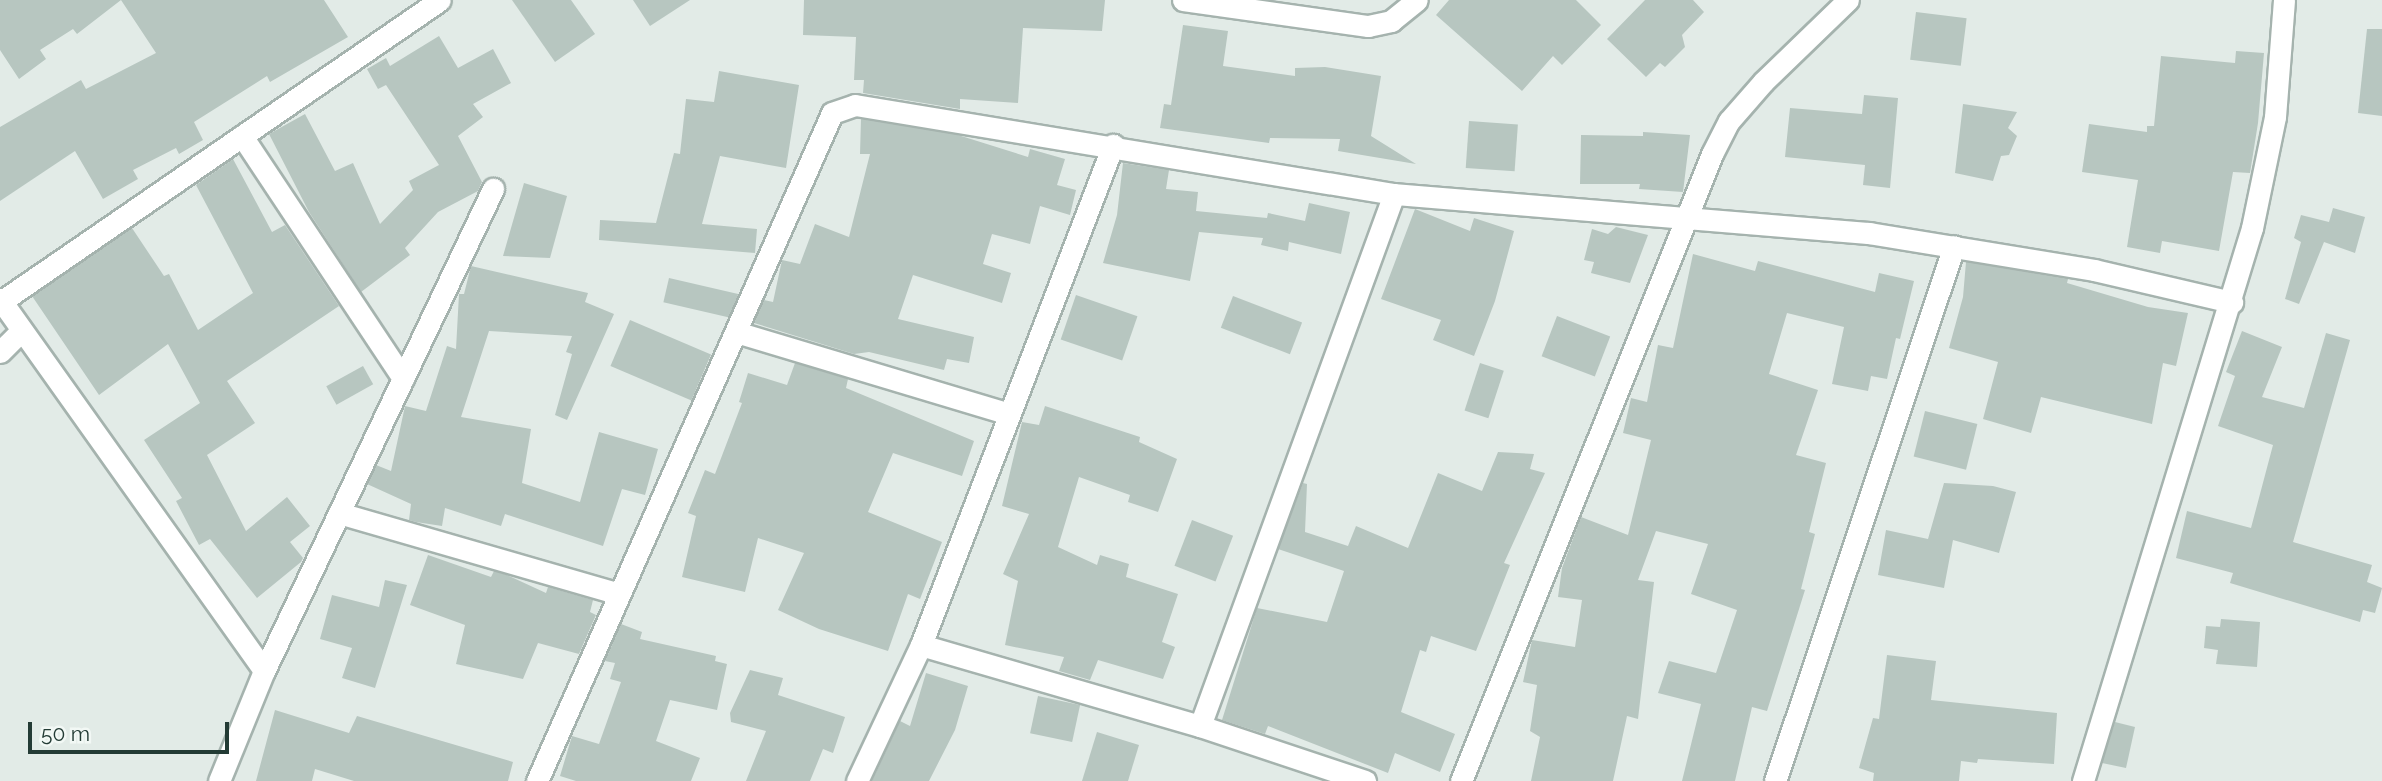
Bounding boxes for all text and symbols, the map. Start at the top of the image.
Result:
scale bar [32,708,233,752]
text: 50 m [41,721,90,746]

